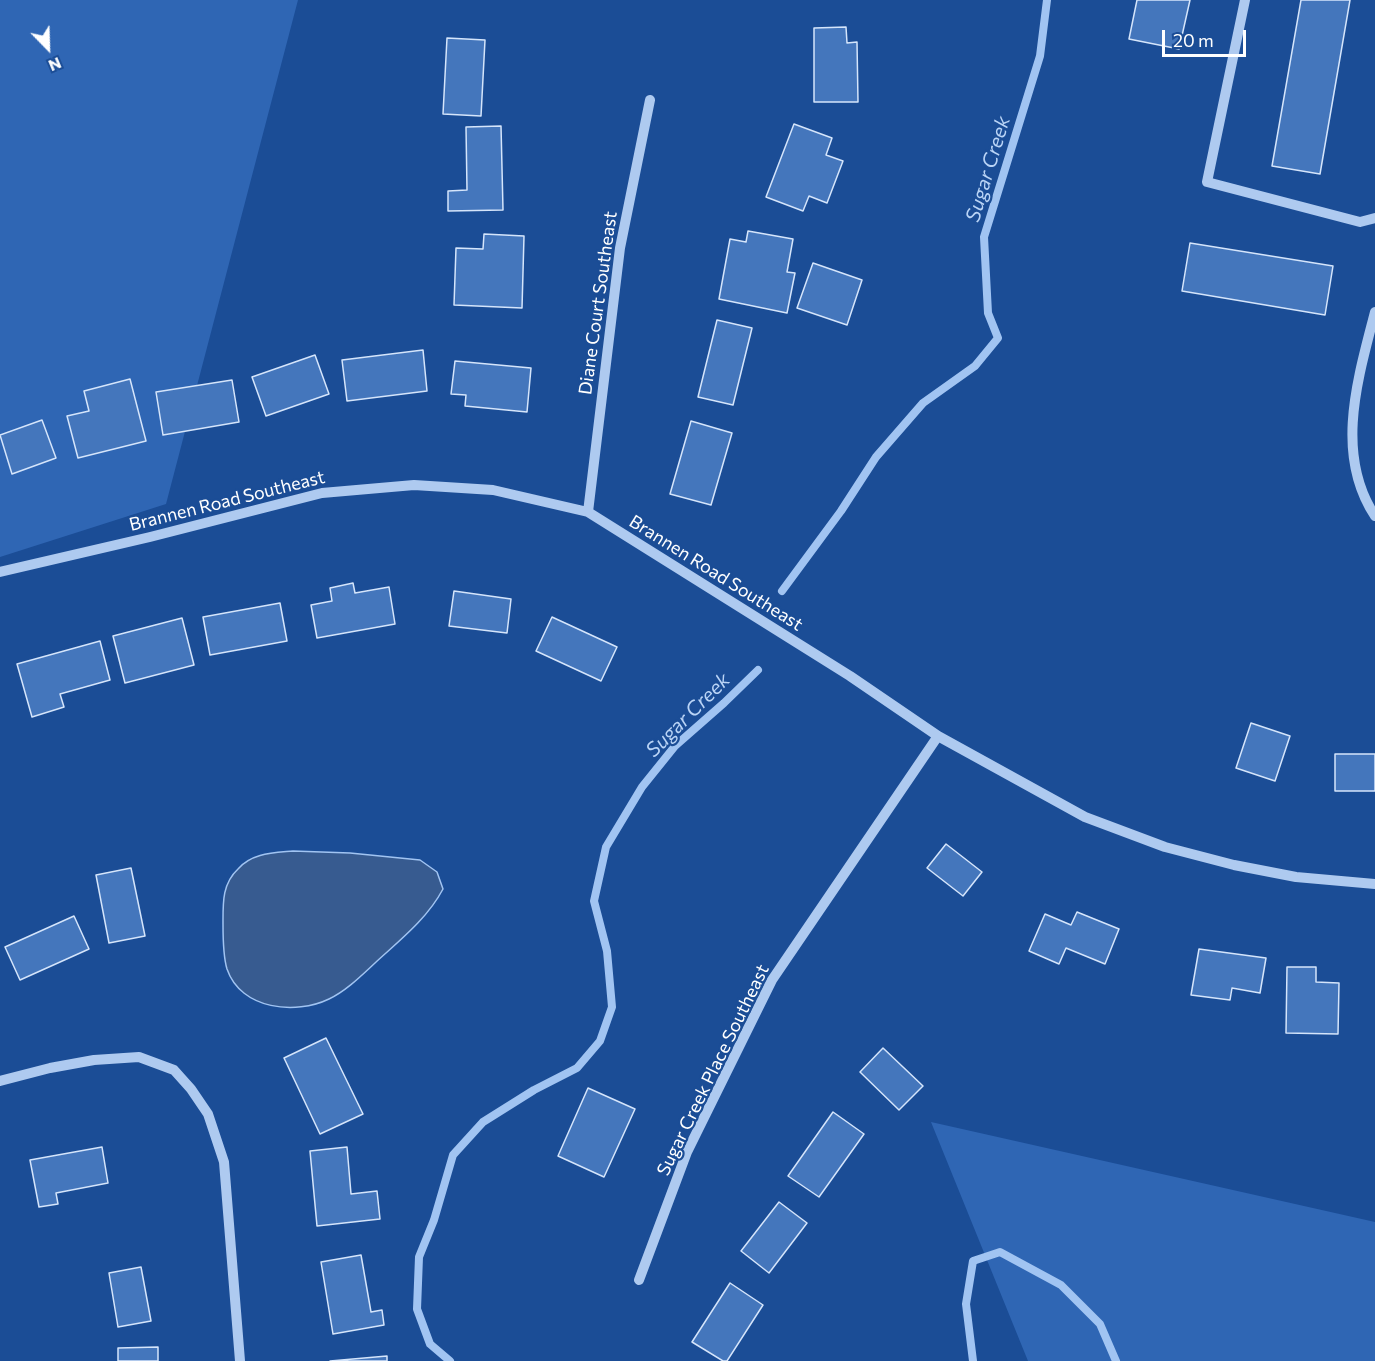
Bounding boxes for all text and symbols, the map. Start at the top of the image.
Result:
north arrow [18,18,78,78]
scale bar [1165,18,1249,56]
text: 20 m [1173,29,1214,51]
text: N [46,54,64,76]
water label: Sugar Creek [961,113,1015,225]
street label: Diane Court Southeast [574,210,622,396]
street label: Brannen Road Southeast [127,466,327,536]
street label: Brannen Road Southeast [625,511,807,635]
water label: Sugar Creek [641,668,735,762]
street label: Sugar Creek Place Southeast [652,961,774,1179]

